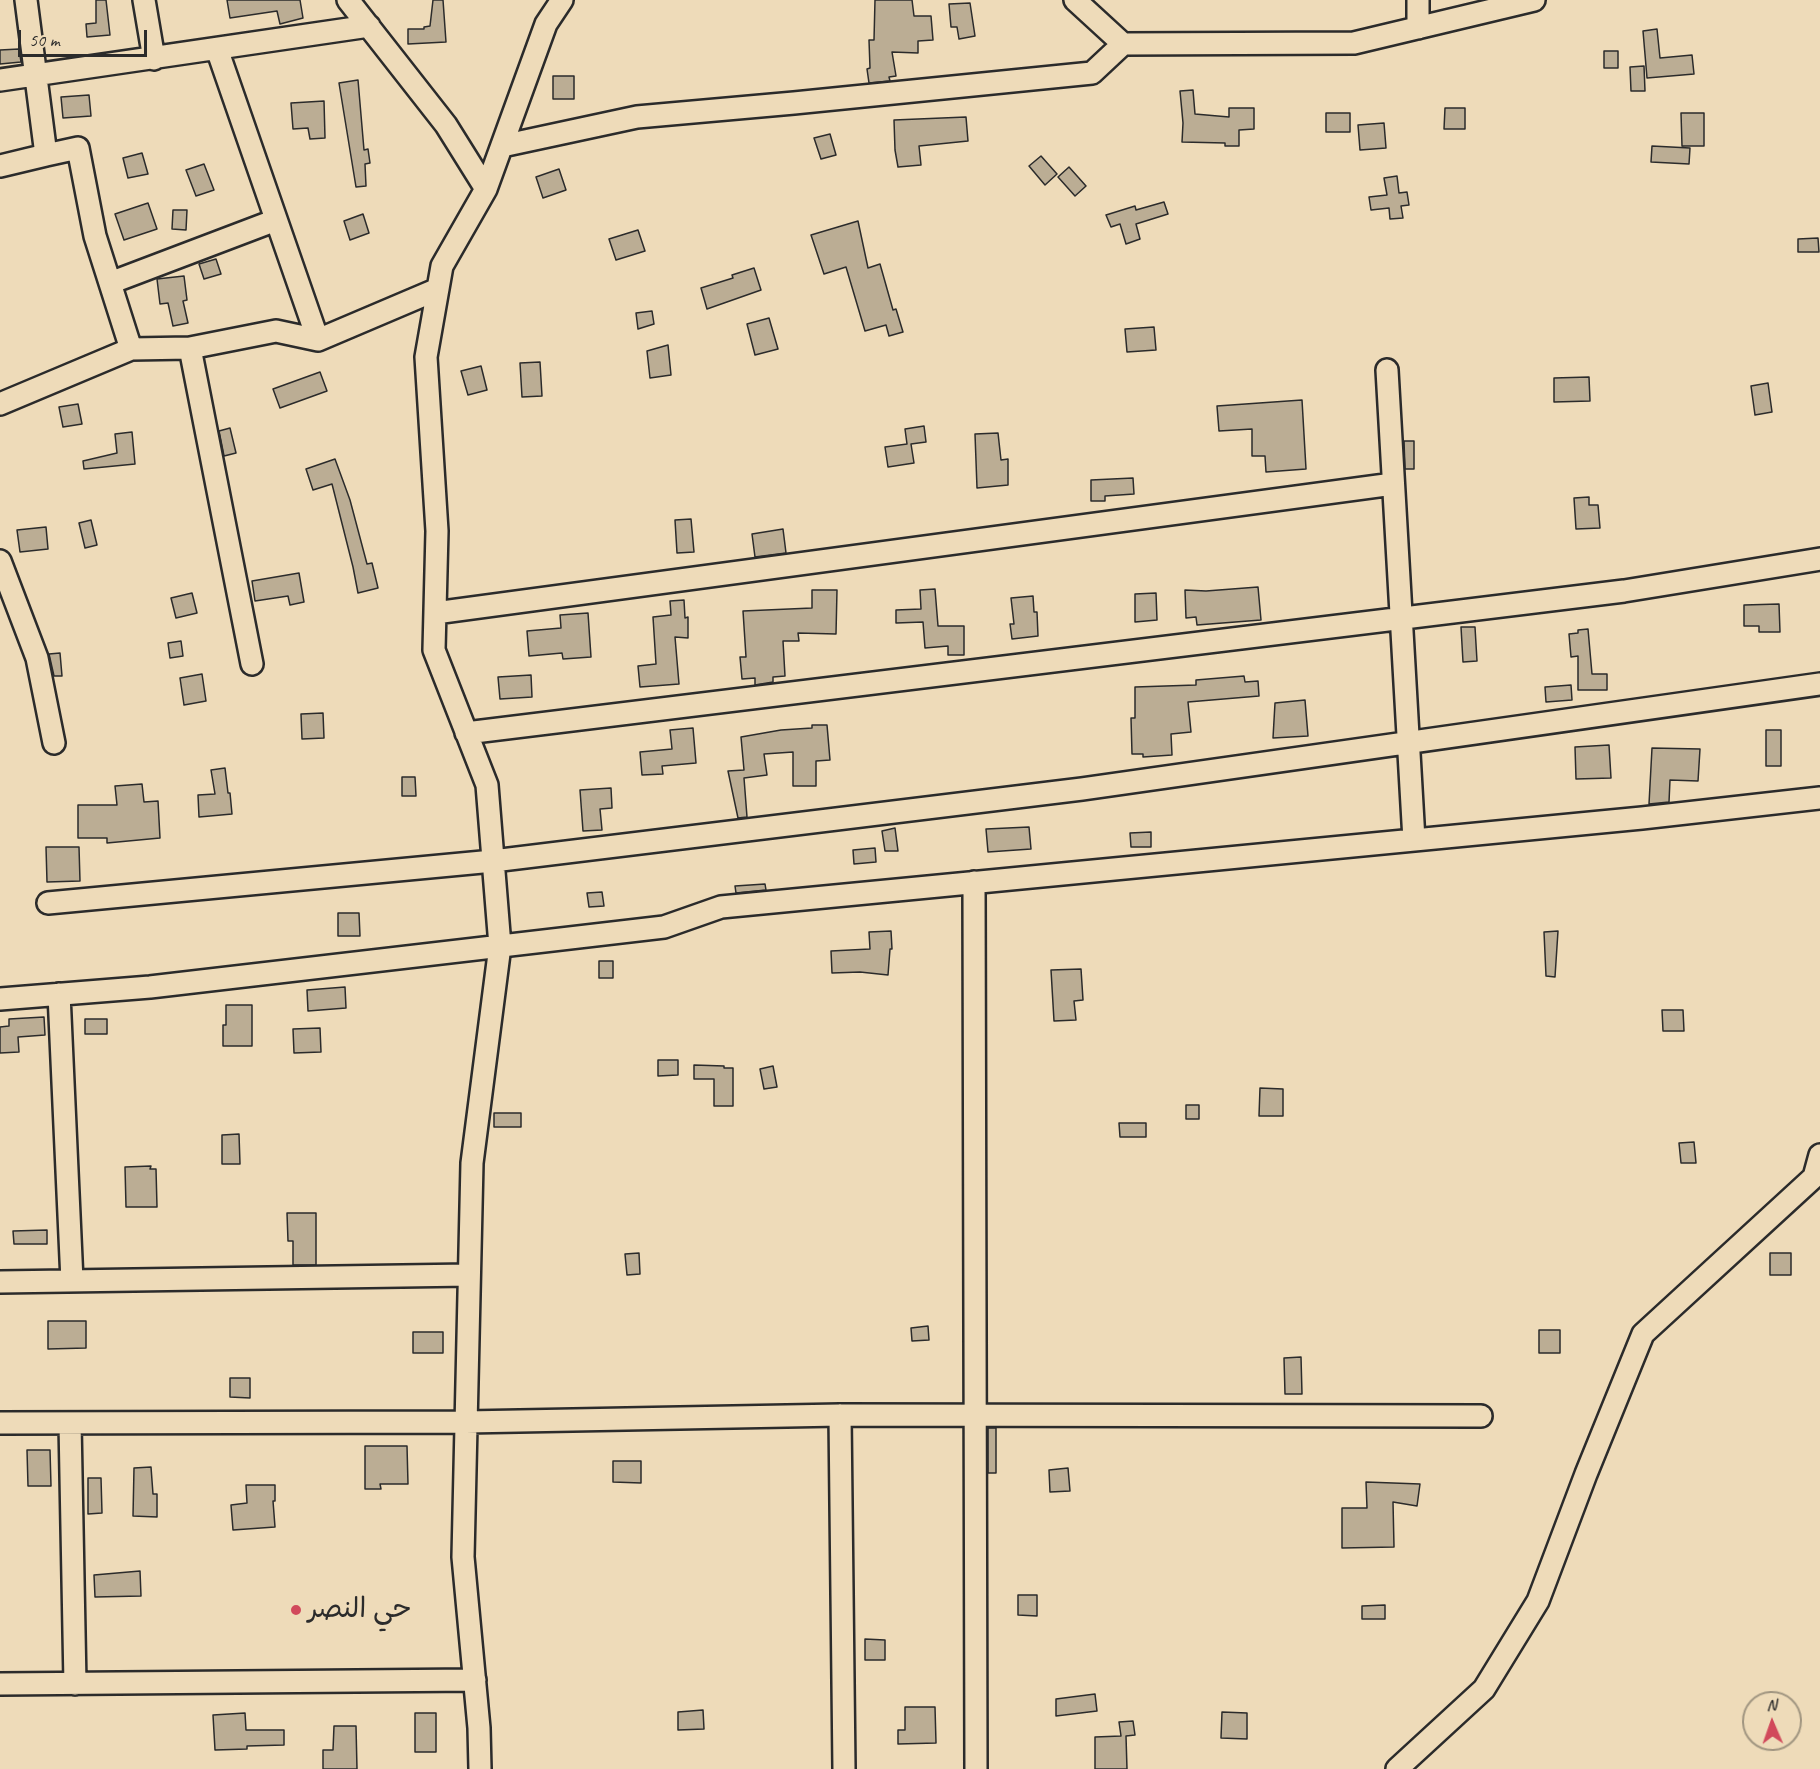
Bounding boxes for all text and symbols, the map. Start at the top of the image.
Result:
scale bar [21,18,150,56]
text: 50 m [29,29,60,51]
place label: حي النصر [308,1593,412,1627]
marker: حي النصر [289,1603,303,1617]
north arrow [1742,1691,1802,1751]
text: N [1766,1695,1777,1715]

